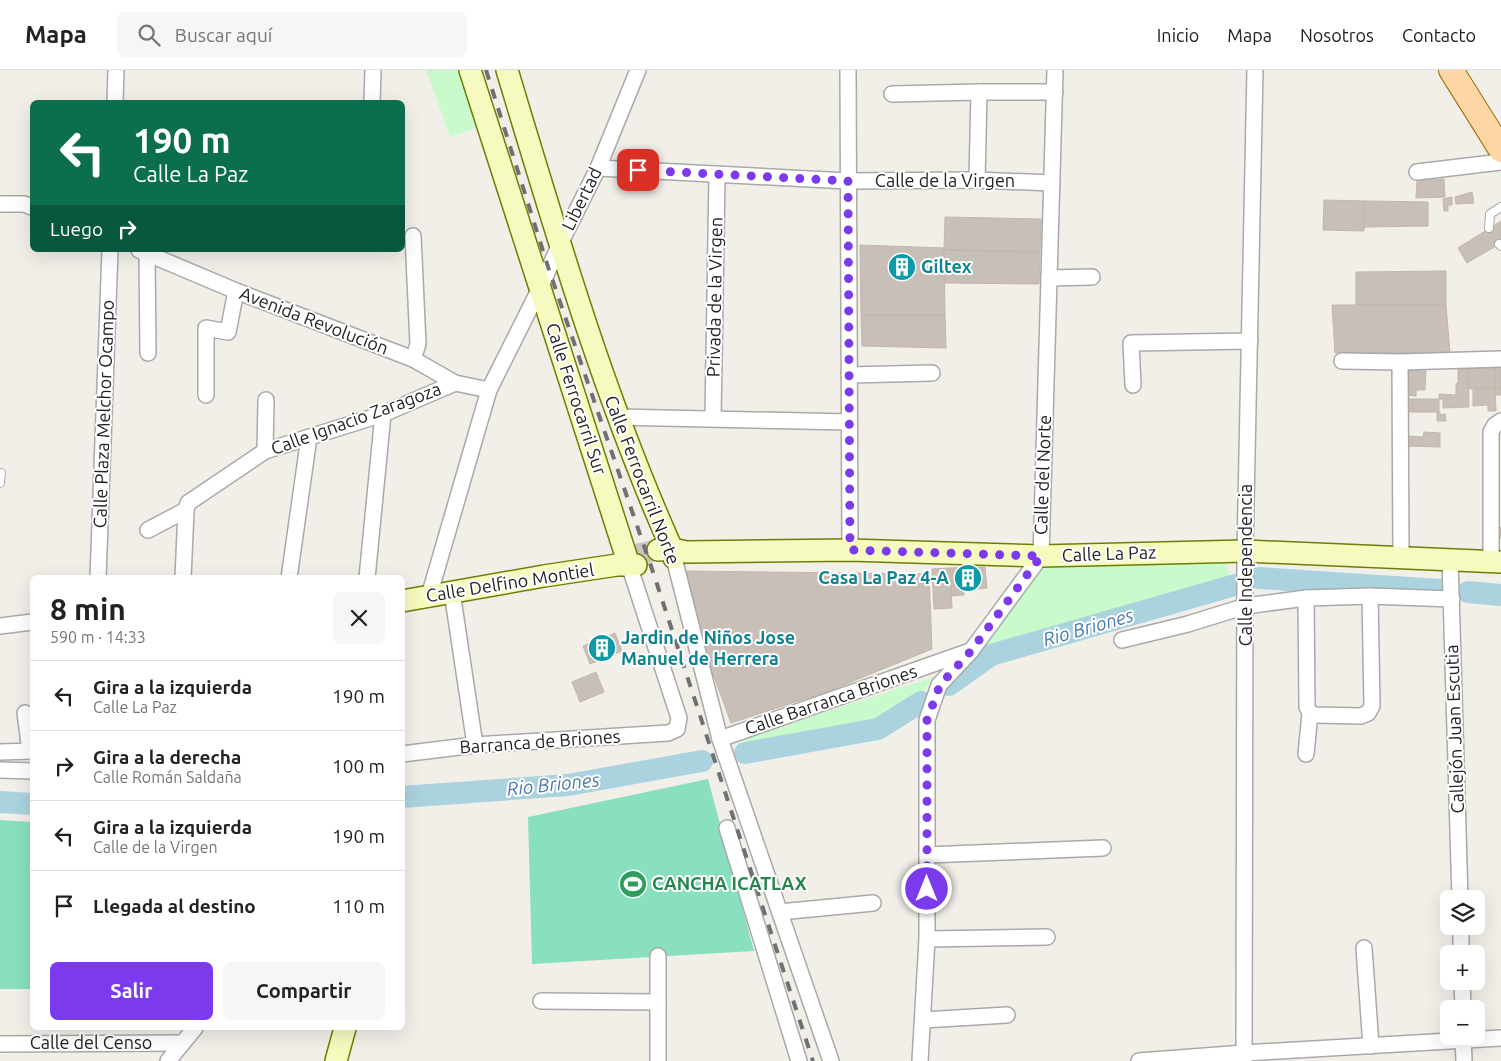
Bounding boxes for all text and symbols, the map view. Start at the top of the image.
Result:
search box [117,12,467,57]
text: Mapa [25,21,87,48]
icon: search [135,21,163,49]
text: Buscar aquí [175,24,272,46]
text: Inicio [1157,25,1199,45]
text: Mapa [1227,25,1272,45]
text: Nosotros [1300,25,1374,45]
text: Contacto [1402,25,1476,45]
icon: left [50,120,115,185]
text: 190 m [133,120,231,160]
pin [617,149,659,191]
icon: arrive [624,156,652,184]
text: Calle La Paz [133,161,248,186]
street label: Libertad [557,164,605,233]
street label: Calle de la Virgen [875,170,1015,190]
icon: right [113,215,141,243]
street label: Privada de la Virgen [703,217,725,377]
text: Luego [50,218,103,240]
building icon: Giltex [887,252,917,282]
place label: Giltex [921,256,972,276]
street label: Avenida Revolución [237,282,392,358]
street label: Calle Plaza Melchor Ocampo [89,299,117,529]
street label: Calle Ferrocarril Sur [543,320,611,477]
street label: Calle Ignacio Zaragoza [268,378,443,458]
street label: Calle Ferrocarril Norte [602,393,684,567]
street label: Calle del Norte [1030,415,1054,535]
street label: Calle Independencia [1235,484,1255,646]
street label: Calle La Paz [1061,541,1157,565]
street label: Calle Delfino Montiel [424,559,596,605]
building icon: Casa La Paz 4-A [953,563,983,593]
place label: Casa La Paz 4-A [818,567,949,587]
text: 8 min [50,592,126,626]
button: close [333,592,385,644]
water label: Rio Briones [1040,604,1136,650]
place label: Jardin de Niños Jose Manuel de Herrera [621,627,795,668]
text: 590 m · 14:33 [50,628,146,646]
building icon: Jardin de Niños Jose Manuel de Herrera [587,633,617,663]
street label: Callejón Juan Escutia [1441,644,1467,814]
street label: Calle Barranca Briones [742,660,919,738]
text: Gira a la izquierda [93,676,252,698]
icon: left [50,682,78,710]
text: 190 m [332,685,385,707]
text: Calle La Paz [93,698,177,716]
street label: Barranca de Briones [459,725,621,757]
text: Gira a la derecha [93,746,241,768]
icon: right [50,752,78,780]
text: 100 m [332,755,385,777]
text: Calle Román Saldaña [93,768,242,786]
water label: Rio Briones [506,768,601,800]
text: Gira a la izquierda [93,816,252,838]
icon: left [50,822,78,850]
text: 190 m [332,825,385,847]
text: Calle de la Virgen [93,838,218,856]
position arrow [900,862,952,914]
sports icon: CANCHA ICATLAX [618,869,648,899]
place label: CANCHA ICATLAX [652,873,807,893]
map controls [1440,890,1485,1045]
button: layers [1440,890,1485,935]
icon: arrive [50,892,78,920]
text: Llegada al destino [93,895,256,917]
text: 110 m [332,895,385,917]
button: + [1440,945,1485,990]
button: Salir [50,962,213,1020]
button: Compartir [223,962,385,1020]
button: − [1440,1000,1485,1045]
street label: Calle del Censo [30,1032,152,1052]

